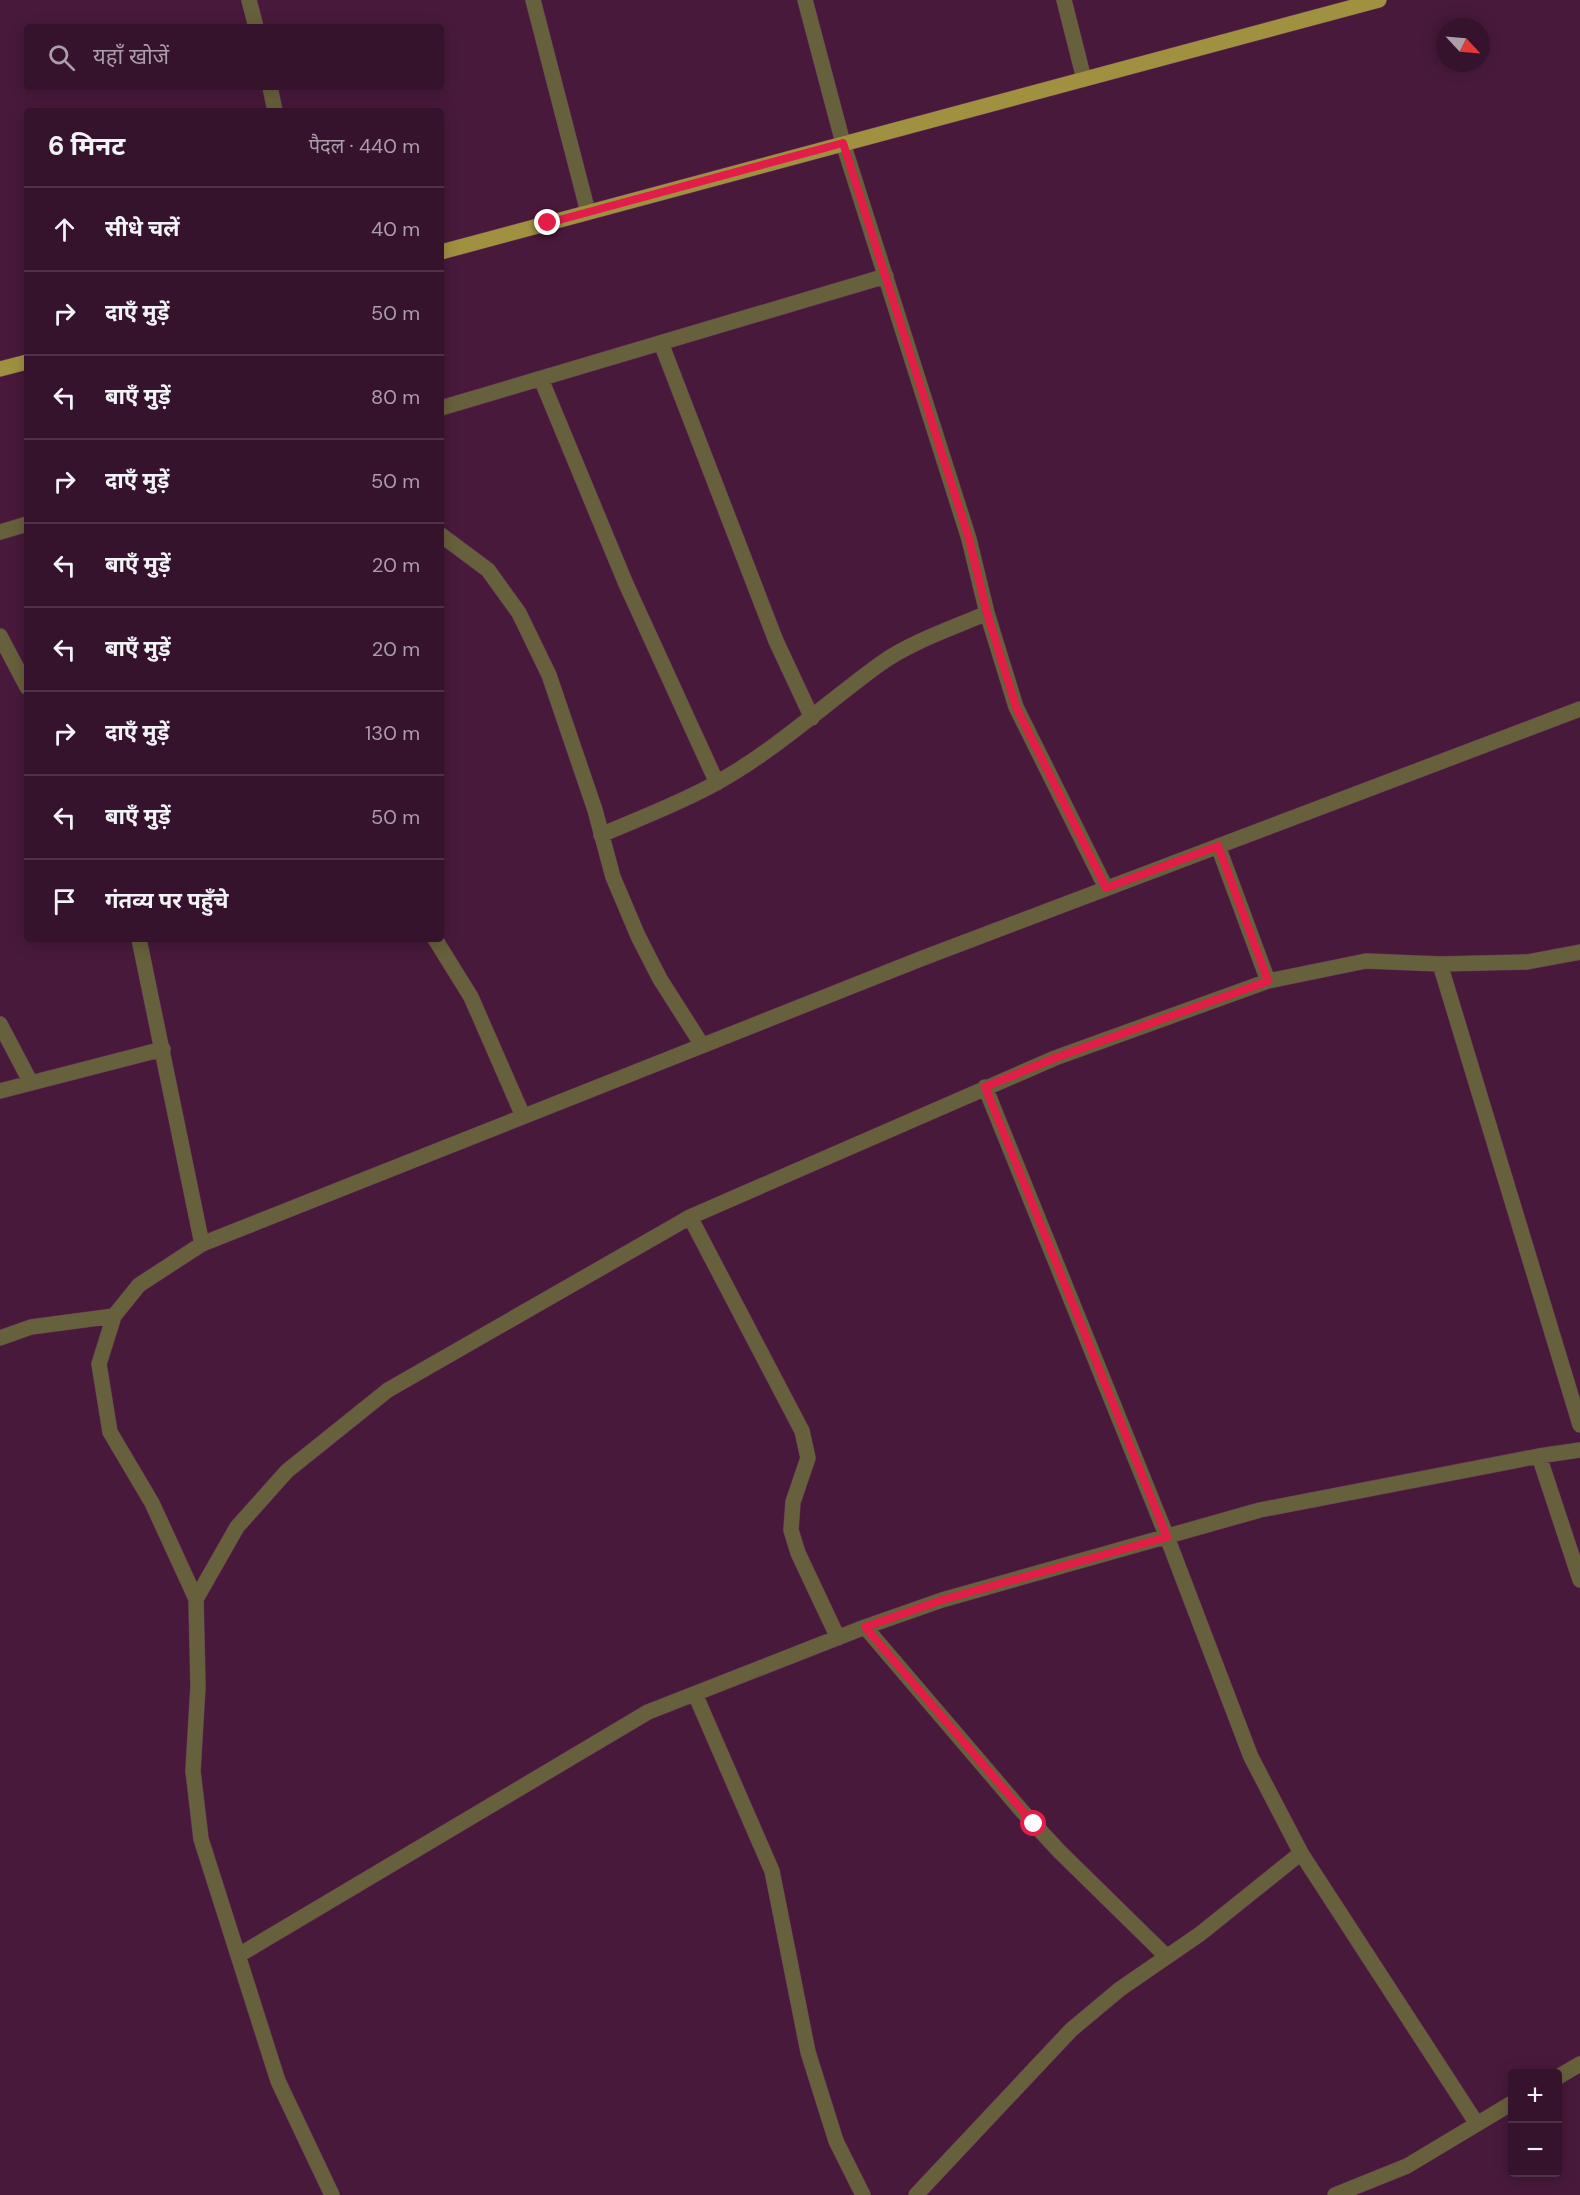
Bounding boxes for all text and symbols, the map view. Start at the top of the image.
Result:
north arrow [1436,18,1490,72]
search box [24,24,444,90]
icon: search [45,41,78,74]
text: यहाँ खोजें [93,42,169,71]
text: 6 मिनट [48,129,125,163]
text: पैदल · 440 m [309,133,420,159]
route end [534,209,560,235]
icon: ahead [48,213,81,246]
text: सीधे चलें [105,214,180,243]
text: 40 m [371,216,420,242]
icon: right [48,297,81,330]
text: दाएँ मुड़ें [105,298,169,327]
text: 50 m [371,300,420,326]
icon: left [48,381,81,414]
text: बाएँ मुड़ें [105,382,171,411]
text: 80 m [371,384,420,410]
icon: right [48,465,81,498]
text: दाएँ मुड़ें [105,466,169,495]
text: 50 m [371,468,420,494]
icon: left [48,549,81,582]
text: बाएँ मुड़ें [105,550,171,579]
text: 20 m [372,552,420,578]
icon: left [48,633,81,666]
text: बाएँ मुड़ें [105,634,171,663]
text: 20 m [372,636,420,662]
icon: right [48,717,81,750]
text: दाएँ मुड़ें [105,718,169,747]
text: 130 m [365,720,420,746]
icon: left [48,801,81,834]
text: बाएँ मुड़ें [105,802,171,831]
text: 50 m [371,804,420,830]
icon: arrive [48,885,81,918]
text: गंतव्य पर पहुँचे [105,886,228,915]
route start [1020,1810,1046,1836]
map controls [1508,2069,1562,2177]
button: + [1508,2069,1562,2123]
button: − [1508,2123,1562,2177]

